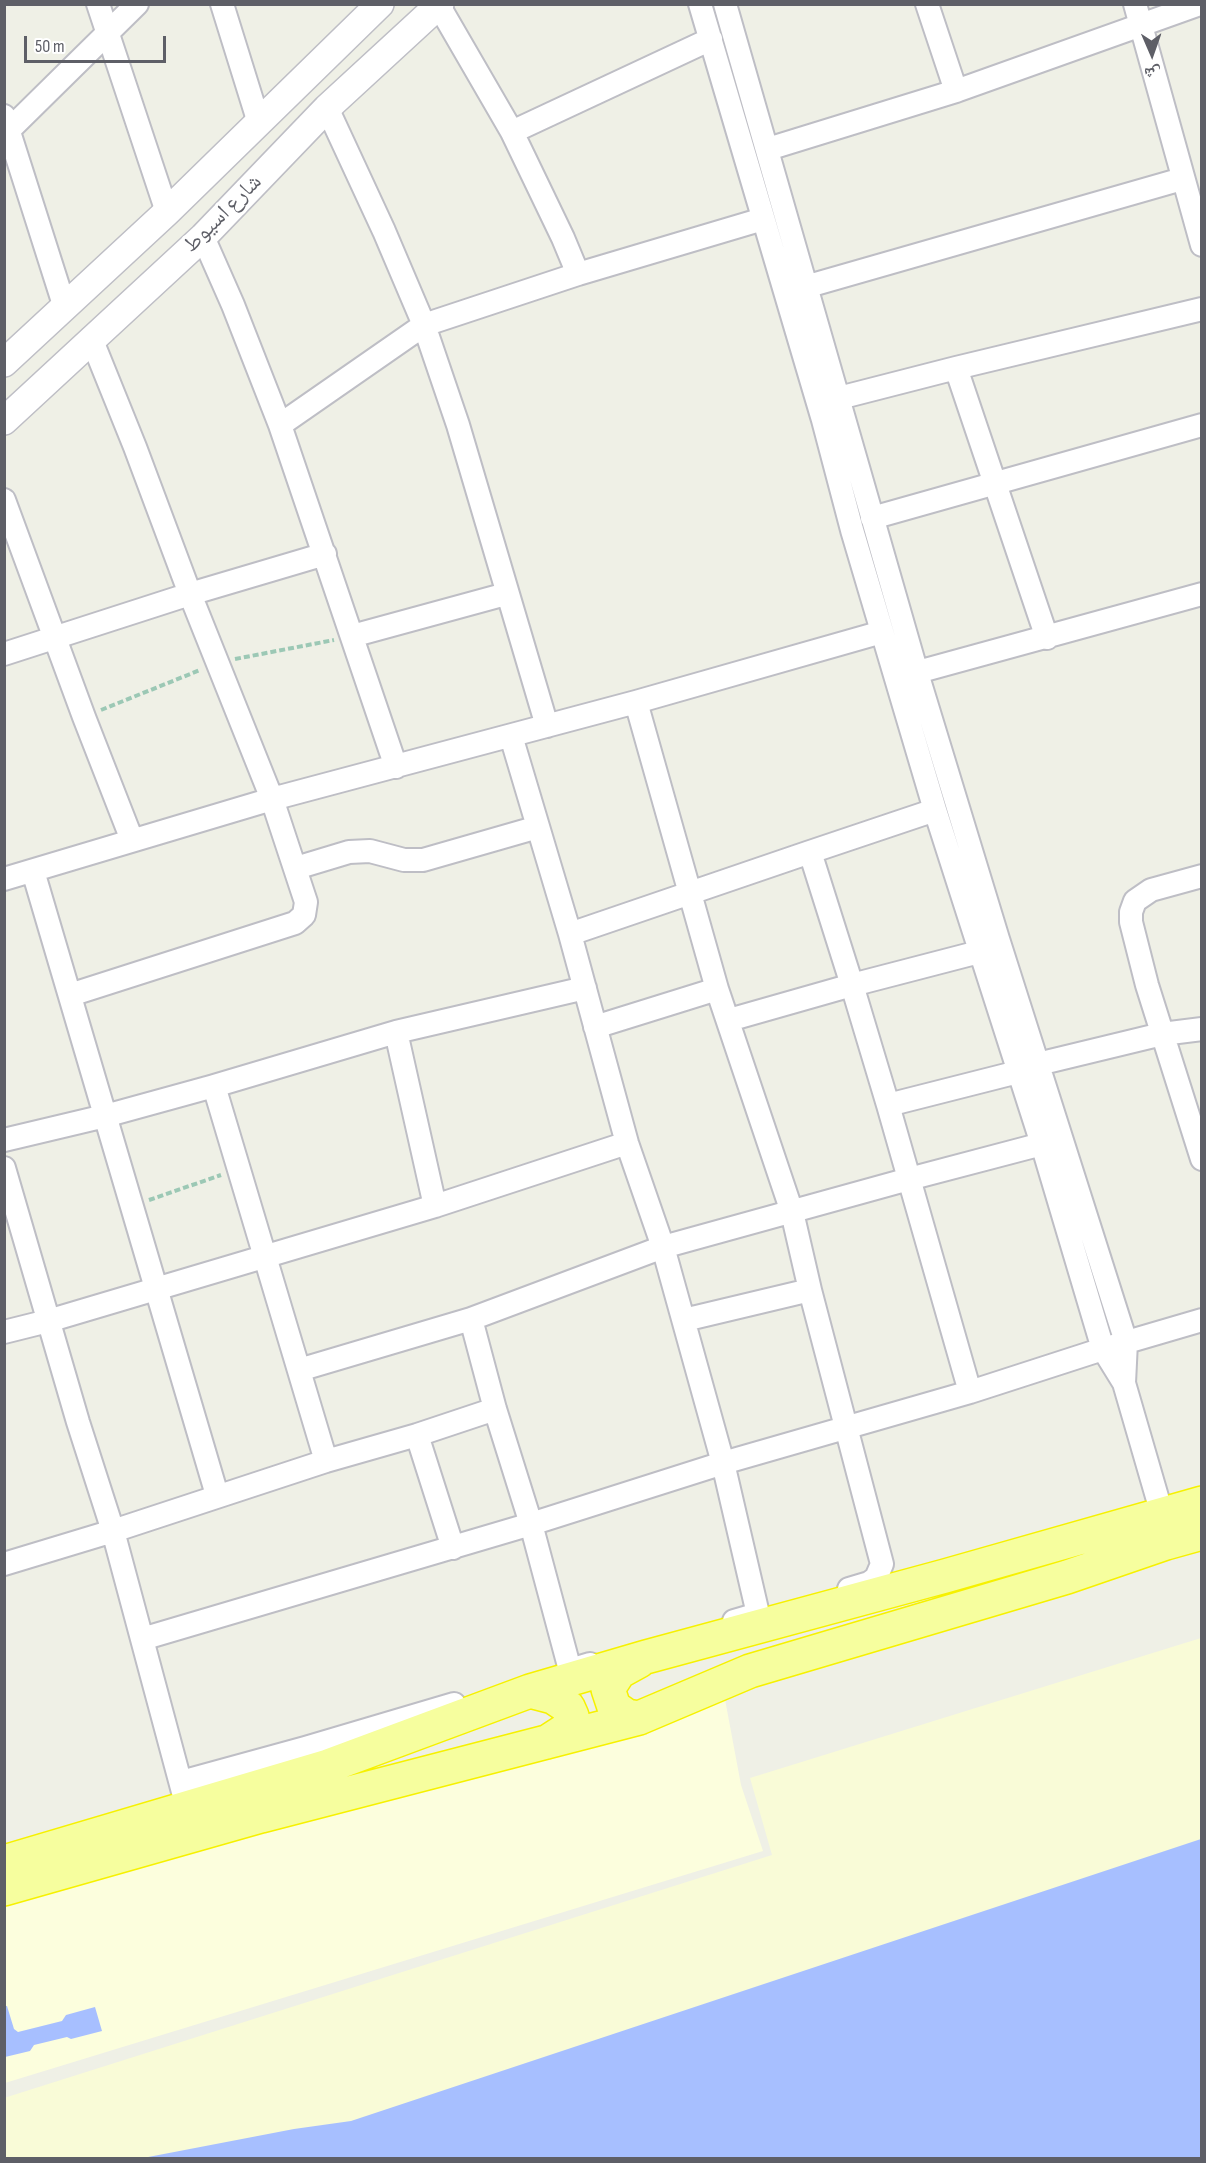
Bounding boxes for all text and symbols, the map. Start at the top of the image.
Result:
scale bar [27,24,170,62]
north arrow [1122,24,1182,84]
text: 50 m [35,36,65,57]
text: ش [1144,63,1161,82]
street label: شارع اسيوط [178,169,268,259]

